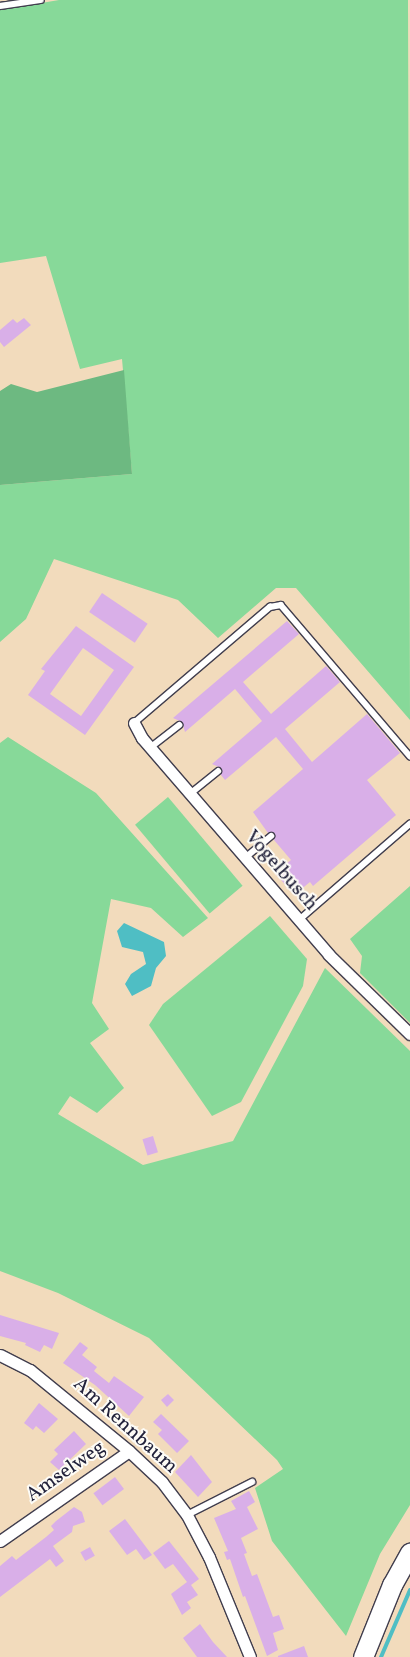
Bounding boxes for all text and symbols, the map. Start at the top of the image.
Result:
street label: Vogelbusch [239,826,323,916]
street label: Am Rennbaum [68,1373,182,1479]
street label: Amselweg [22,1436,110,1508]

